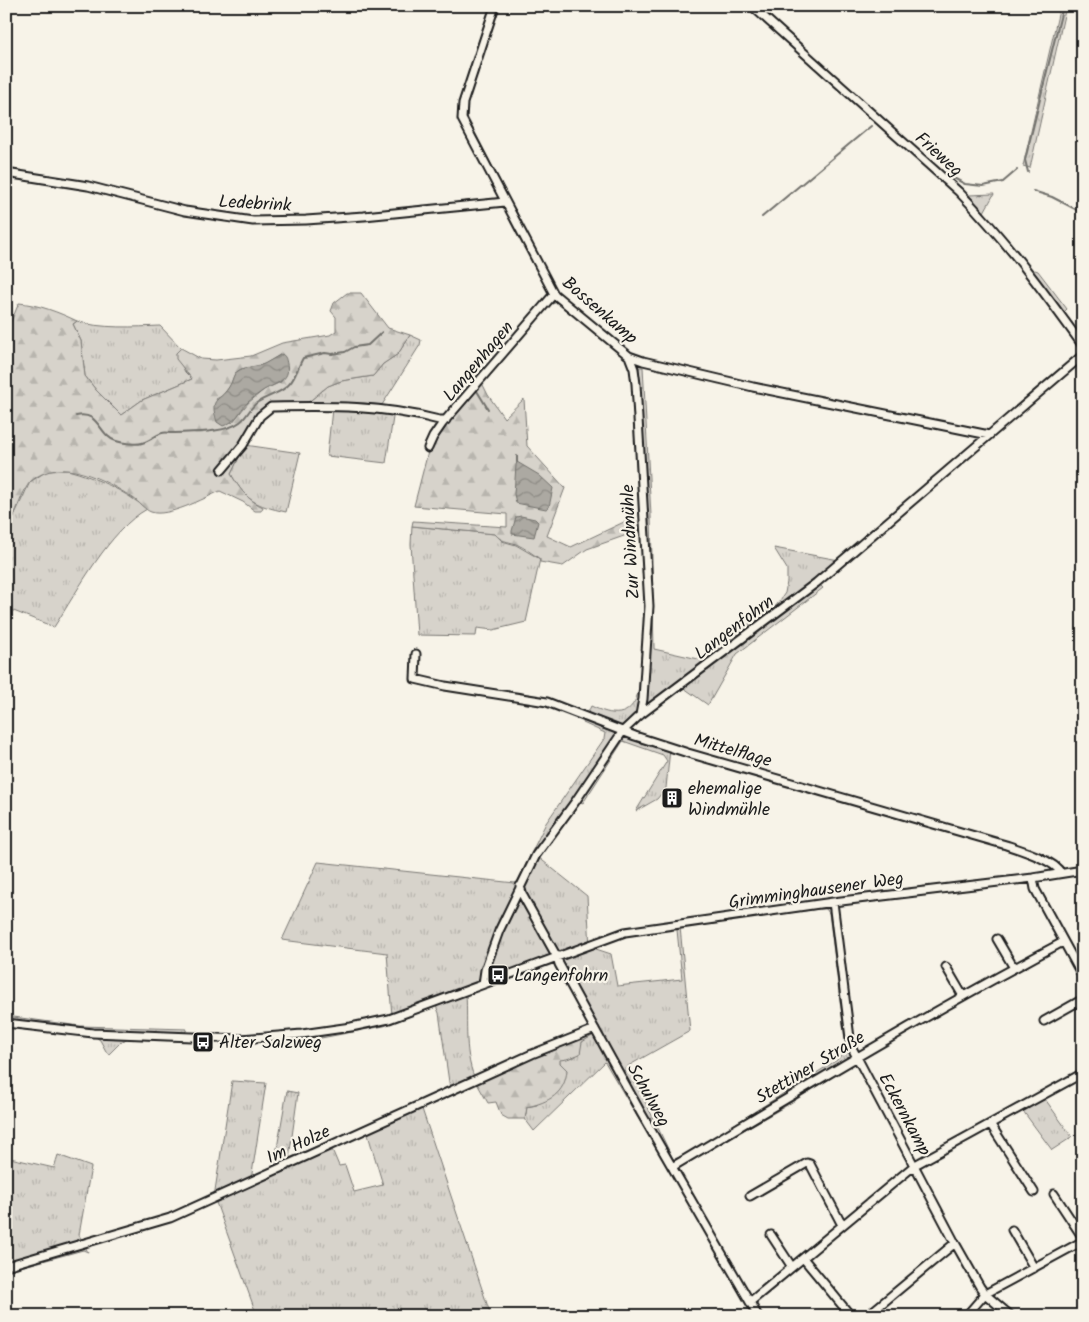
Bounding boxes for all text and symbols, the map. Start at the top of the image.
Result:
street label: Frieweg [907,125,969,185]
street label: Ledebrink [218,188,293,221]
street label: Bossenkamp [555,270,644,353]
street label: Langenhagen [436,315,522,409]
street label: Zur Windmühle [614,484,649,600]
street label: Langenfohrn [689,588,781,668]
street label: Mittelflage [690,727,775,776]
place label: ehemalige Windmühle [688,775,770,825]
building icon: ehemalige Windmühle [660,786,684,810]
street label: Grimminghausener Weg [727,865,906,918]
place label: Langenfohrn [514,962,608,991]
bus stop icon: Langenfohrn [486,963,510,987]
street label: Stettiner Straße [750,1024,871,1112]
place label: Alter Salzweg [219,1029,322,1058]
bus stop icon: Alter Salzweg [191,1030,215,1054]
street label: Schulweg [618,1058,677,1133]
street label: Eckernkamp [870,1068,938,1162]
street label: Im Holze [262,1118,335,1173]

